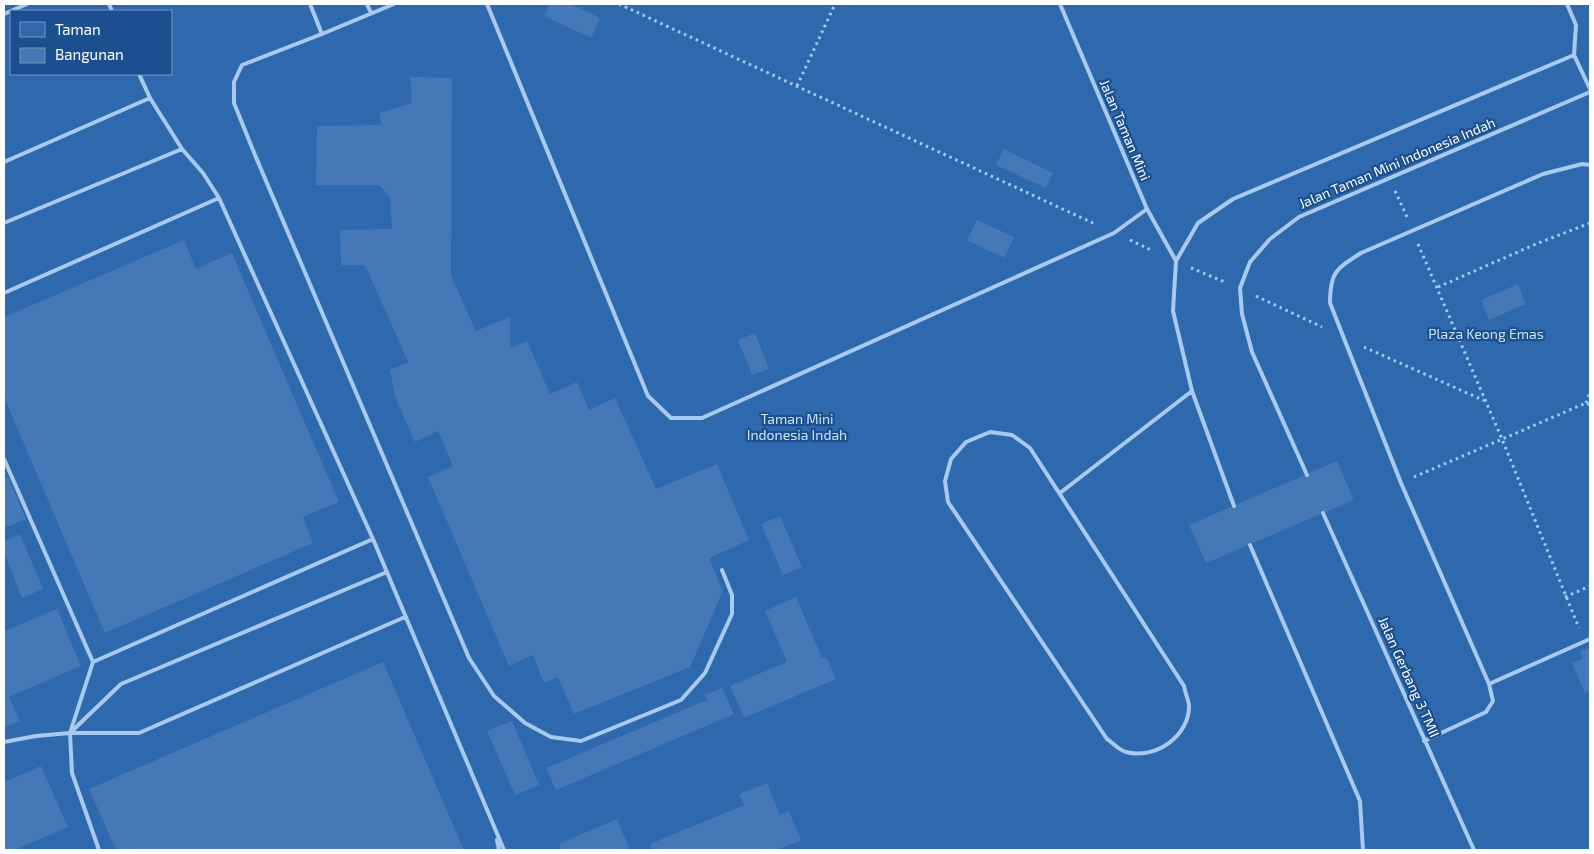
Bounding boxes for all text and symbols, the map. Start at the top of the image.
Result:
legend [10,10,172,75]
text: Taman [55,20,101,38]
text: Bangunan [55,45,124,63]
street label: Jalan Taman Mini [1096,77,1154,183]
street label: Jalan Taman Mini Indonesia Indah [1296,113,1498,212]
park label: Plaza Keong Emas [1428,325,1544,342]
park label: Taman Mini Indonesia Indah [747,410,847,443]
street label: Jalan Gerbang 3 TMII [1375,614,1444,740]

